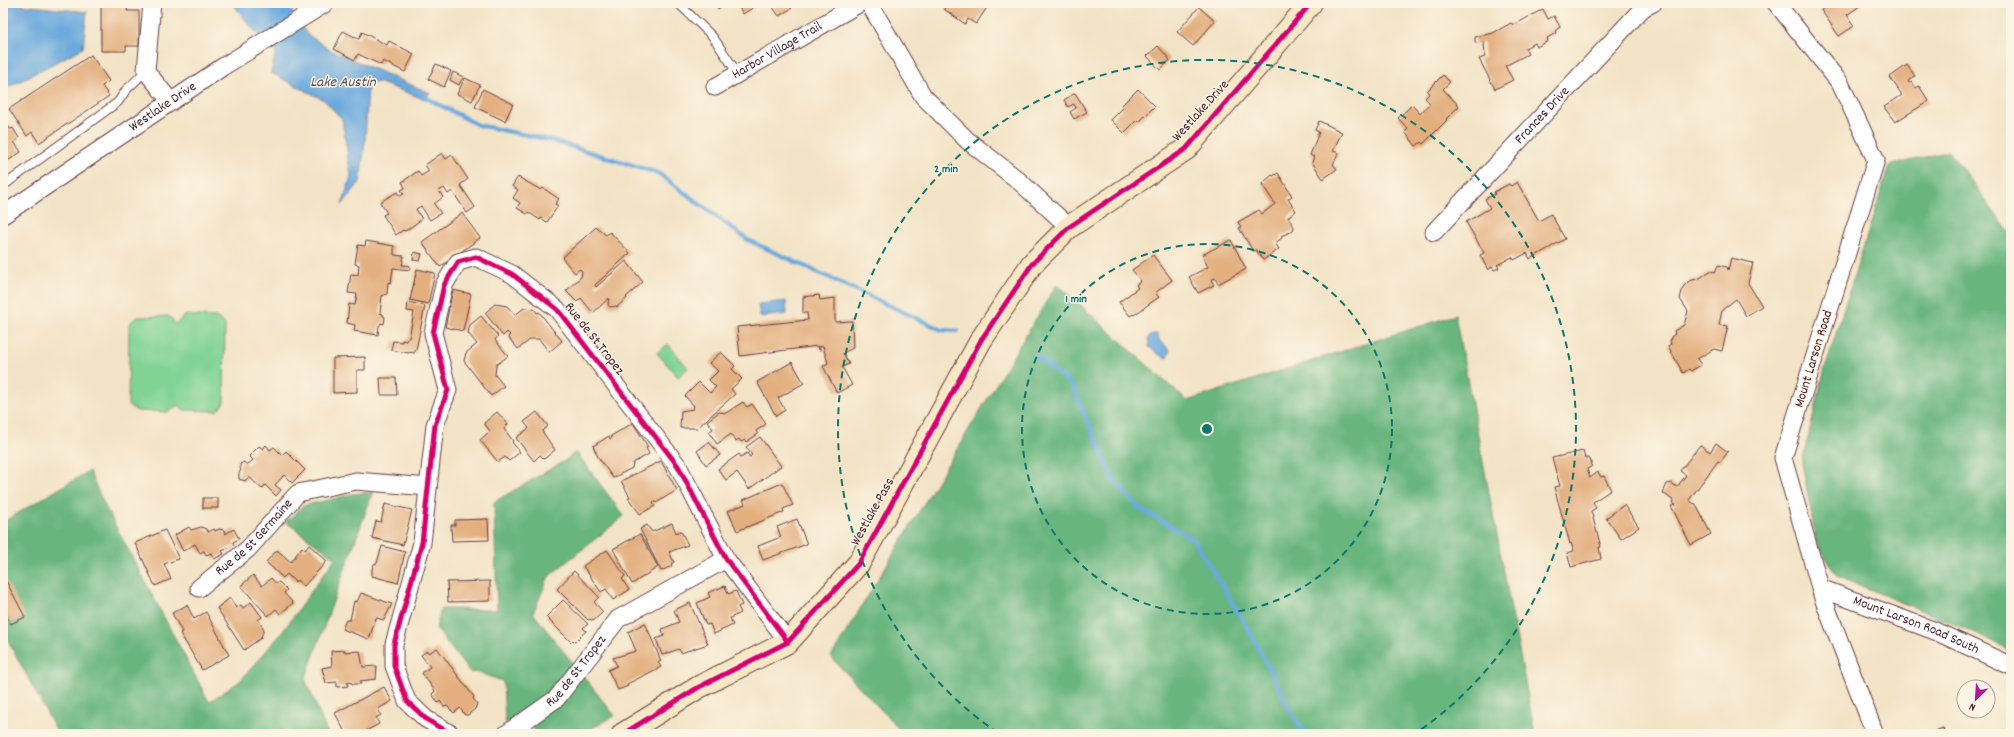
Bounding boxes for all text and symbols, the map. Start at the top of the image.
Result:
street label: Harbor Village Trail [729,17,827,85]
water label: Lake Austin [310,72,377,94]
street label: Westlake Drive [1168,76,1234,146]
street label: Westlake Drive [125,77,201,137]
street label: Frances Drive [1510,82,1574,149]
text: 2 min [934,161,958,178]
text: 1 min [1065,291,1087,308]
street label: Rue de St Tropez [559,298,629,380]
street label: Mount Larson Road [1790,308,1838,410]
centre of rings [1200,422,1214,436]
street label: Westlake Pass [846,474,900,550]
street label: Rue de St Germaine [211,495,298,581]
street label: Mount Larson Road South [1850,591,1982,660]
street label: Rue de St Tropez [542,631,612,713]
north arrow [1956,679,1996,719]
text: N [1966,698,1978,715]

